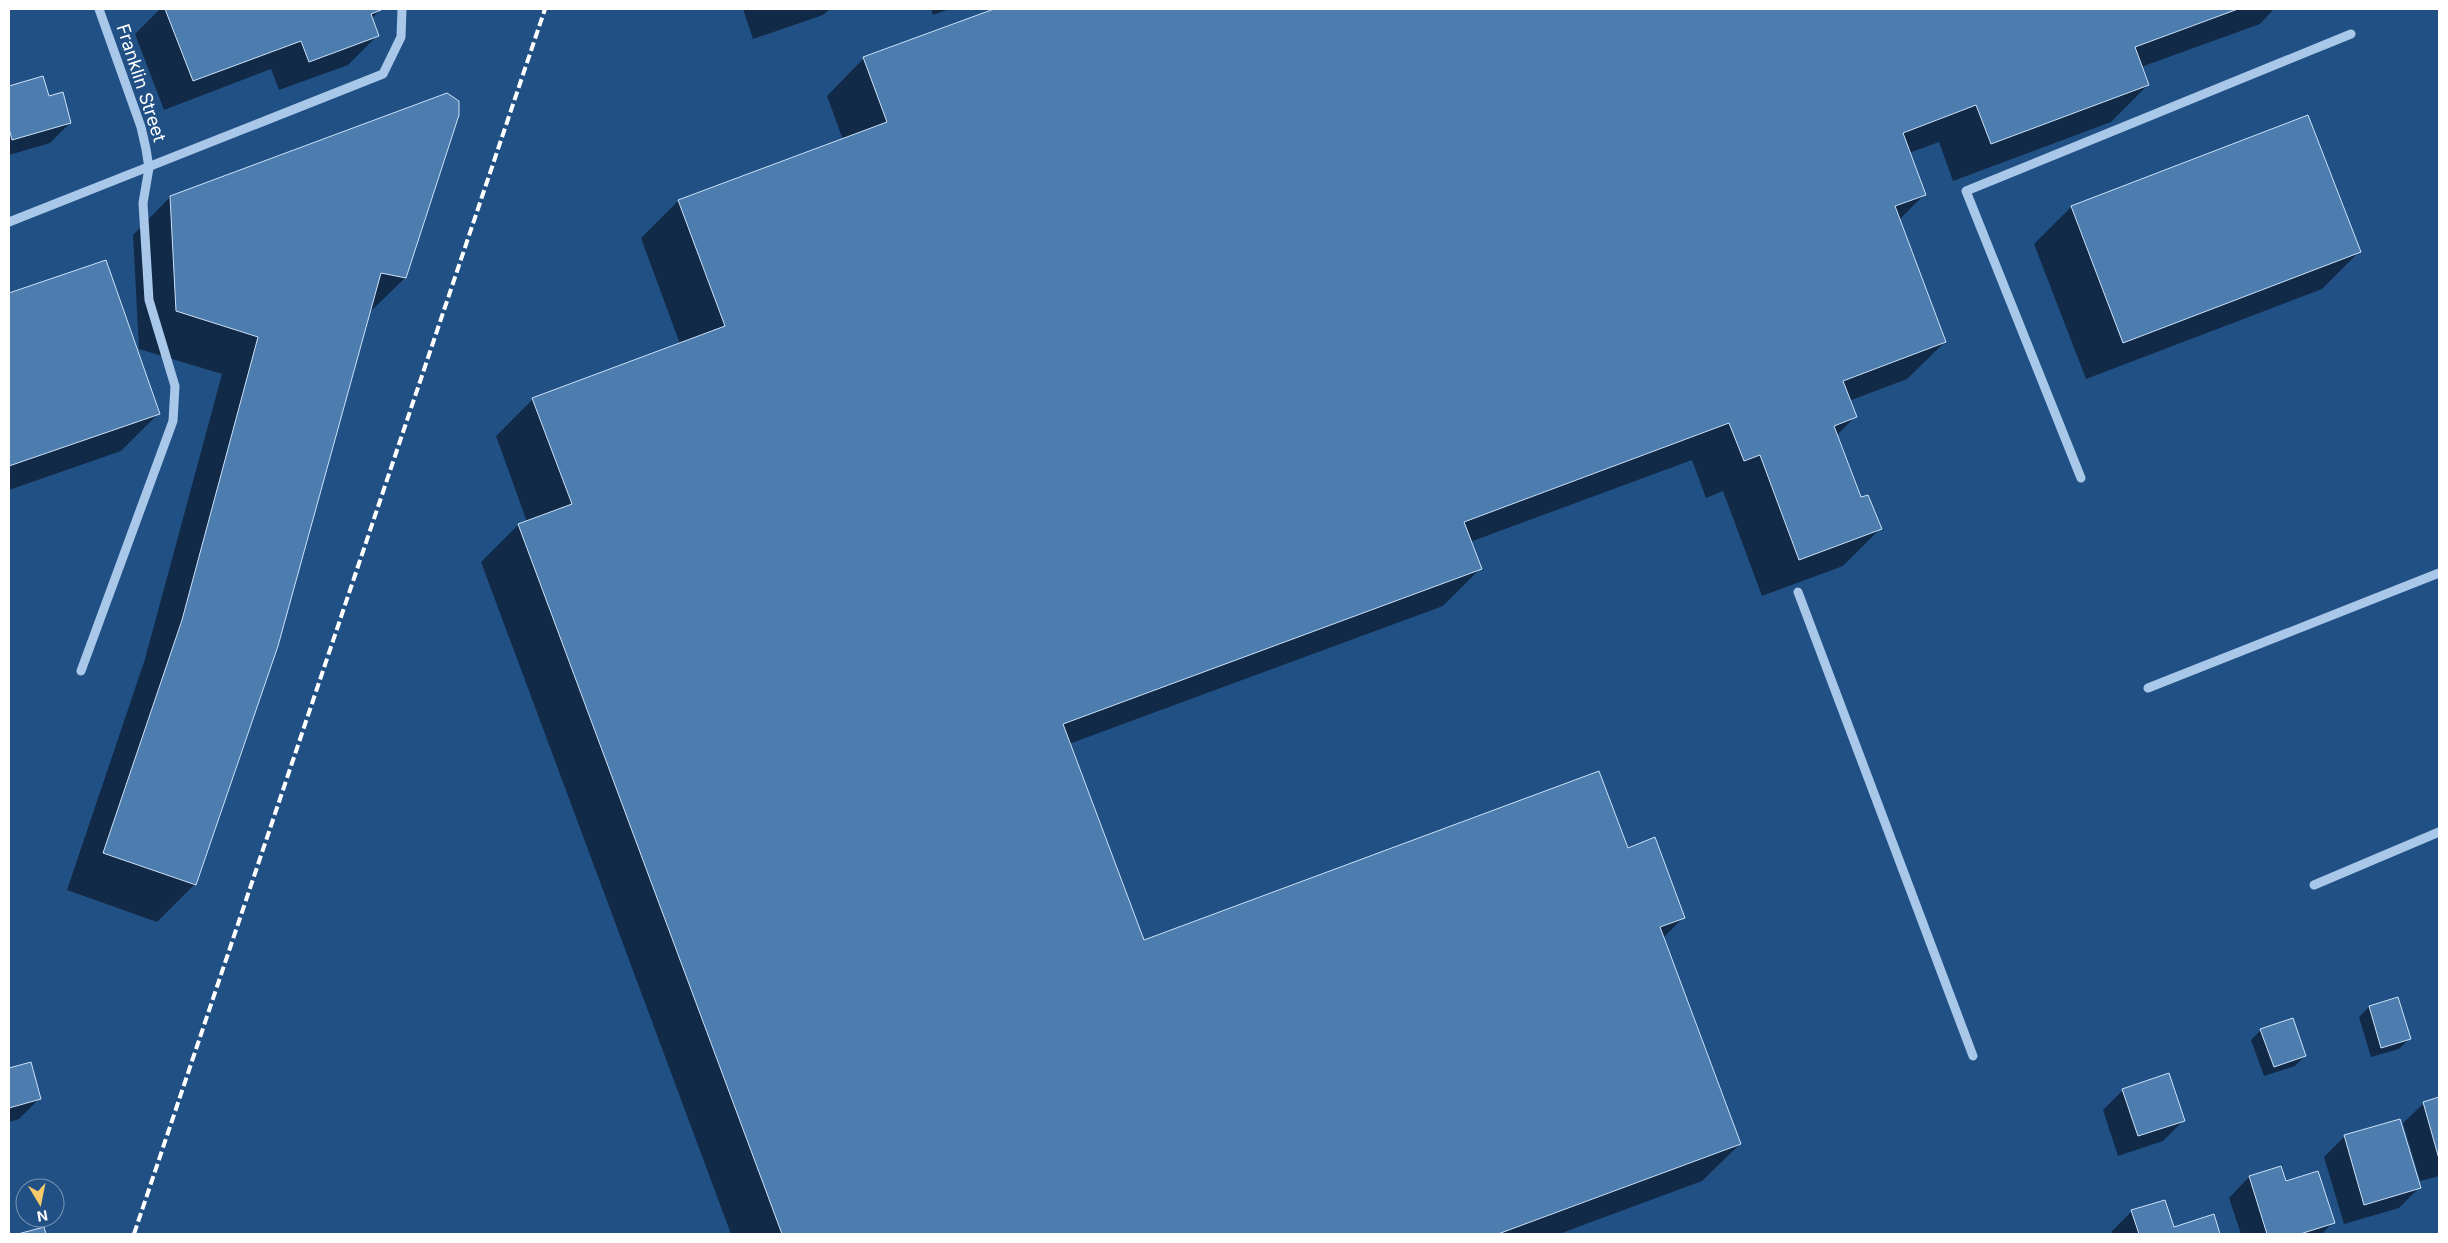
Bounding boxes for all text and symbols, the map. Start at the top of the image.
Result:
street label: Franklin Street [113,21,170,145]
north arrow [15,1178,65,1228]
text: N [36,1207,49,1226]

